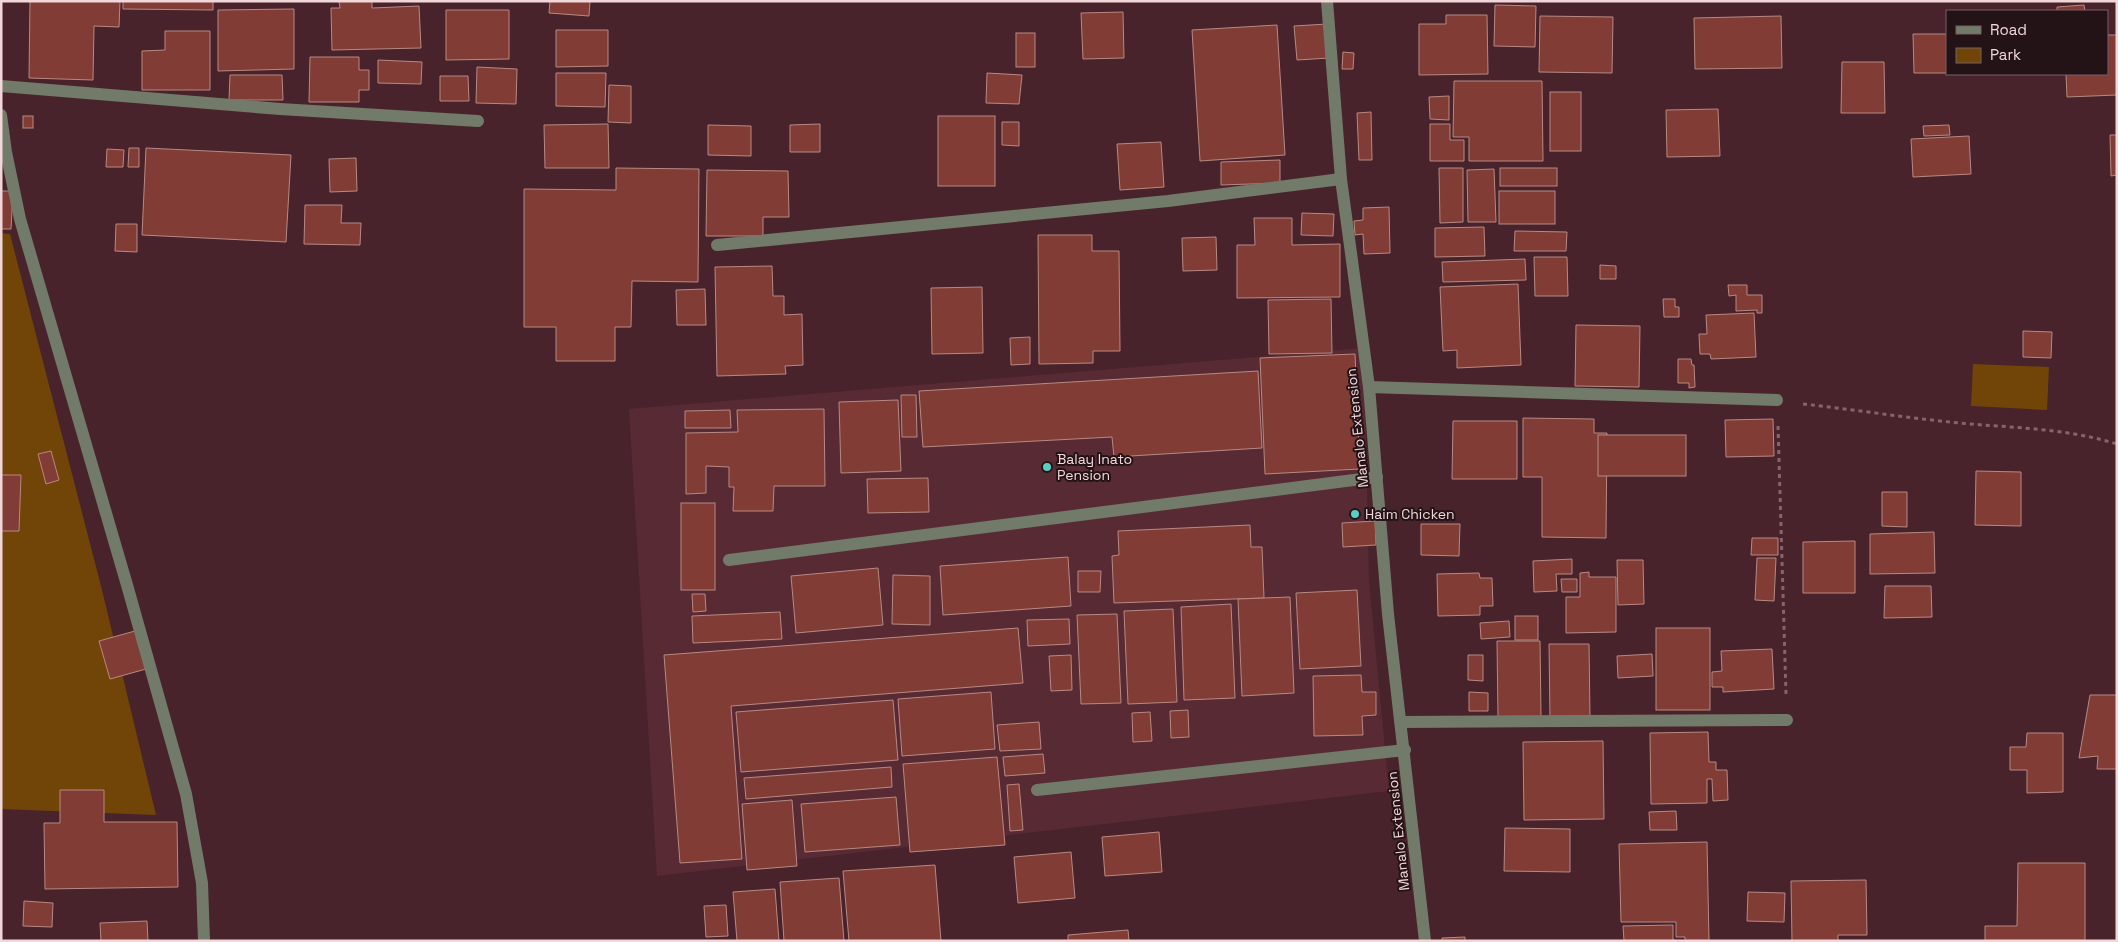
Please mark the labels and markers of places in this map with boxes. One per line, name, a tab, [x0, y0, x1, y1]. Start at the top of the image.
place label: Balay Inato Pension	[1057, 450, 1132, 484]
marker: Balay Inato Pension	[1041, 461, 1053, 473]
place label: Haim Chicken	[1365, 505, 1455, 523]
marker: Haim Chicken	[1349, 508, 1361, 520]

